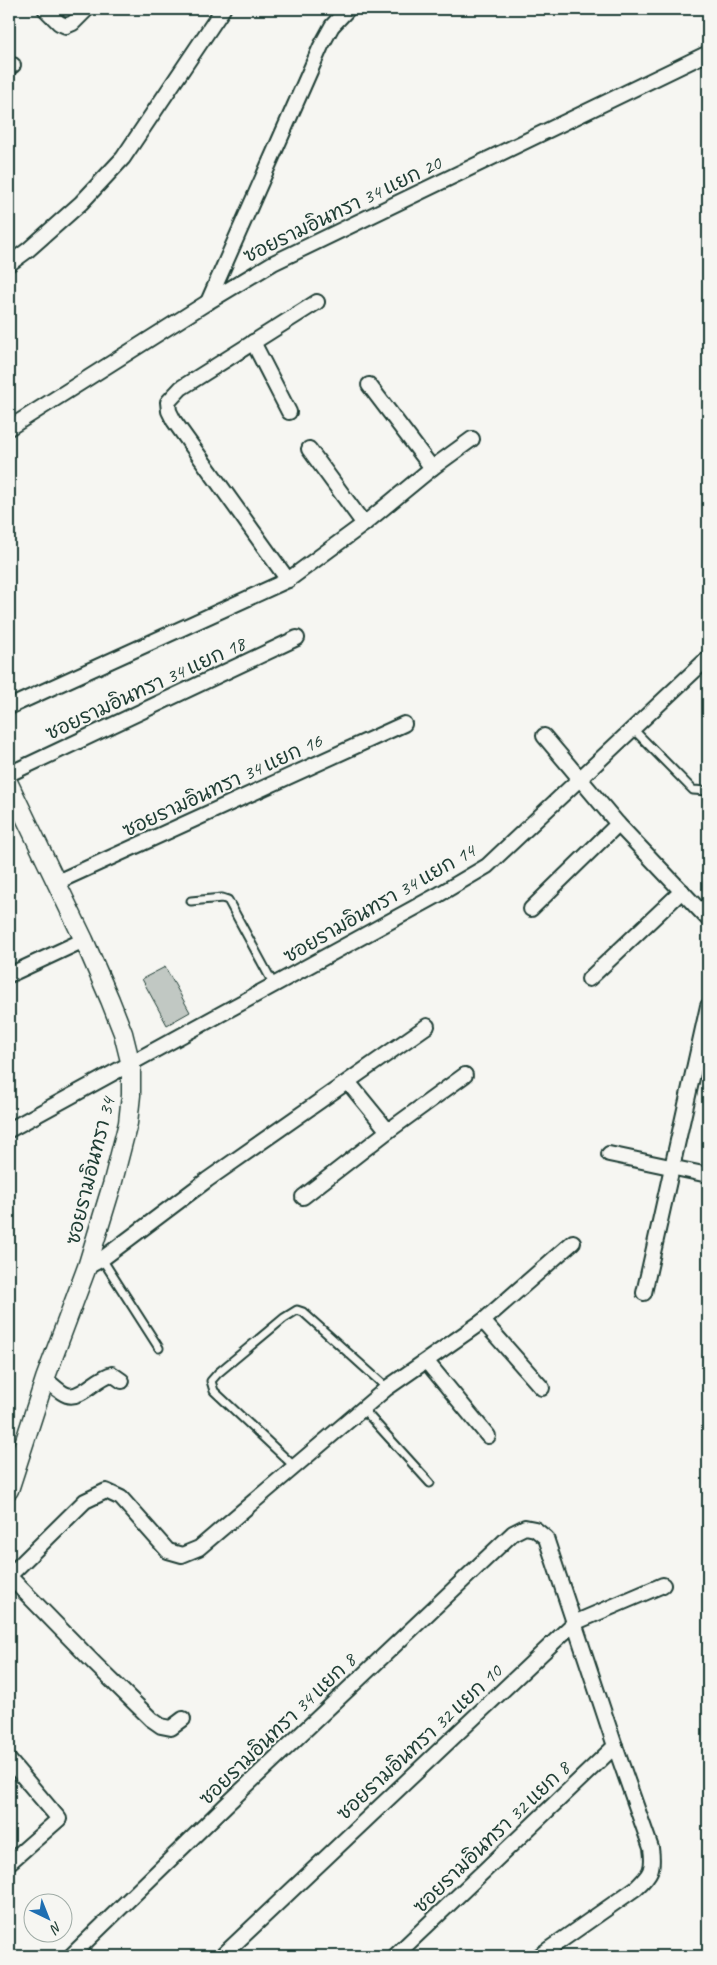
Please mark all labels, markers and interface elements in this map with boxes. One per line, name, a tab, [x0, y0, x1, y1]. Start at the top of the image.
street label: ซอยรามอินทรา 34 แยก 20	[239, 150, 447, 268]
street label: ซอยรามอินทรา 34 แยก 18	[42, 630, 251, 746]
street label: ซอยรามอินทรา 34 แยก 16	[119, 728, 327, 843]
street label: ซอยรามอินทรา 34 แยก 14	[279, 837, 481, 969]
street label: ซอยรามอินทรา 34	[60, 1093, 121, 1247]
street label: ซอยรามอินทรา 34 แยก 8	[194, 1647, 362, 1811]
street label: ซอยรามอินทรา 32 แยก 10	[331, 1658, 509, 1826]
street label: ซอยรามอินทรา 32 แยก 8	[408, 1755, 576, 1919]
north arrow	[22, 1892, 72, 1942]
text: N	[46, 1918, 65, 1938]

